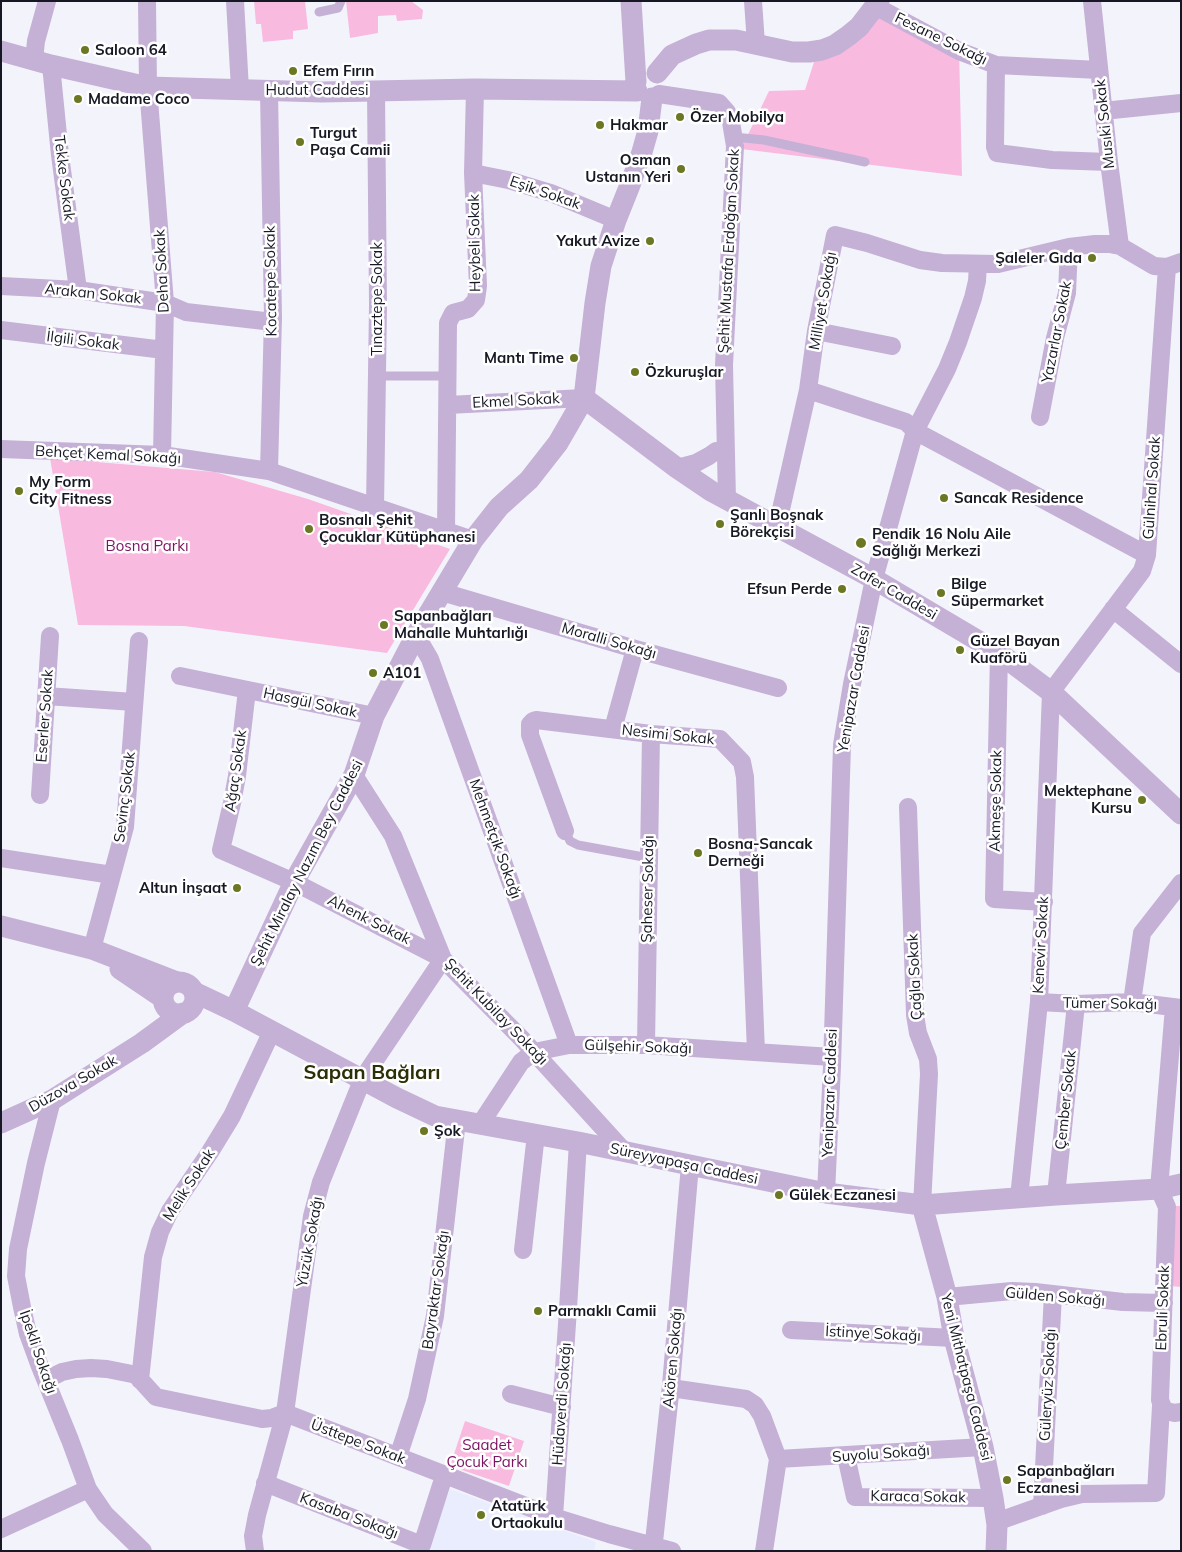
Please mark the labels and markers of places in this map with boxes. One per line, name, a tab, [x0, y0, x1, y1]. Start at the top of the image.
place label: Saloon 64	[95, 41, 167, 59]
marker: Saloon 64	[79, 44, 91, 56]
place label: Efem Fırın	[303, 62, 374, 80]
marker: Efem Fırın	[287, 65, 299, 77]
place label: Madame Coco	[88, 90, 190, 108]
marker: Madame Coco	[72, 93, 84, 105]
place label: Özer Mobilya	[690, 108, 784, 126]
marker: Özer Mobilya	[674, 111, 686, 123]
place label: Hakmar	[610, 116, 668, 134]
marker: Hakmar	[594, 119, 606, 131]
place label: Turgut Paşa Camii	[310, 124, 390, 159]
marker: Turgut Paşa Camii	[294, 136, 306, 148]
place label: Osman Ustanın Yeri	[585, 151, 671, 186]
marker: Osman Ustanın Yeri	[675, 163, 687, 175]
place label: Yakut Avize	[557, 232, 640, 250]
marker: Yakut Avize	[644, 235, 656, 247]
place label: Şaleler Gıda	[995, 249, 1082, 267]
marker: Şaleler Gıda	[1086, 252, 1098, 264]
place label: Mantı Time	[484, 349, 564, 367]
marker: Mantı Time	[568, 352, 580, 364]
place label: Özkuruşlar	[645, 363, 723, 381]
marker: Özkuruşlar	[629, 366, 641, 378]
place label: My Form City Fitness	[29, 473, 112, 508]
marker: My Form City Fitness	[13, 485, 25, 497]
place label: Sancak Residence	[954, 489, 1083, 507]
marker: Sancak Residence	[938, 492, 950, 504]
place label: Şanlı Boşnak Börekçisi	[730, 506, 823, 541]
place label: Bosnalı Şehit Çocuklar Kütüphanesi	[319, 511, 475, 546]
marker: Şanlı Boşnak Börekçisi	[714, 518, 726, 530]
marker: Bosnalı Şehit Çocuklar Kütüphanesi	[303, 523, 315, 535]
place label: Pendik 16 Nolu Aile Sağlığı Merkezi	[872, 525, 1011, 560]
marker: Pendik 16 Nolu Aile Sağlığı Merkezi	[854, 536, 868, 550]
place label: Bilge Süpermarket	[951, 575, 1044, 610]
place label: Efsun Perde	[747, 580, 832, 598]
marker: Efsun Perde	[836, 583, 848, 595]
marker: Bilge Süpermarket	[935, 587, 947, 599]
place label: Sapanbağları Mahalle Muhtarlığı	[394, 607, 528, 642]
marker: Sapanbağları Mahalle Muhtarlığı	[378, 619, 390, 631]
place label: Güzel Bayan Kuaförü	[970, 632, 1060, 667]
marker: Güzel Bayan Kuaförü	[954, 644, 966, 656]
place label: A101	[383, 664, 421, 682]
marker: A101	[367, 667, 379, 679]
place label: Mektephane Kursu	[1044, 782, 1132, 817]
marker: Mektephane Kursu	[1136, 794, 1148, 806]
place label: Bosna-Sancak Derneği	[708, 835, 812, 870]
marker: Bosna-Sancak Derneği	[692, 847, 704, 859]
place label: Altun İnşaat	[139, 879, 227, 897]
marker: Altun İnşaat	[231, 882, 243, 894]
place label: Şok	[434, 1122, 461, 1140]
marker: Şok	[418, 1125, 430, 1137]
place label: Gülek Eczanesi	[789, 1186, 896, 1204]
marker: Gülek Eczanesi	[773, 1189, 785, 1201]
place label: Parmaklı Camii	[548, 1302, 656, 1320]
marker: Parmaklı Camii	[532, 1305, 544, 1317]
place label: Sapanbağları Eczanesi	[1017, 1462, 1115, 1497]
marker: Sapanbağları Eczanesi	[1001, 1474, 1013, 1486]
place label: Atatürk Ortaokulu	[491, 1497, 563, 1532]
marker: Atatürk Ortaokulu	[475, 1509, 487, 1521]

